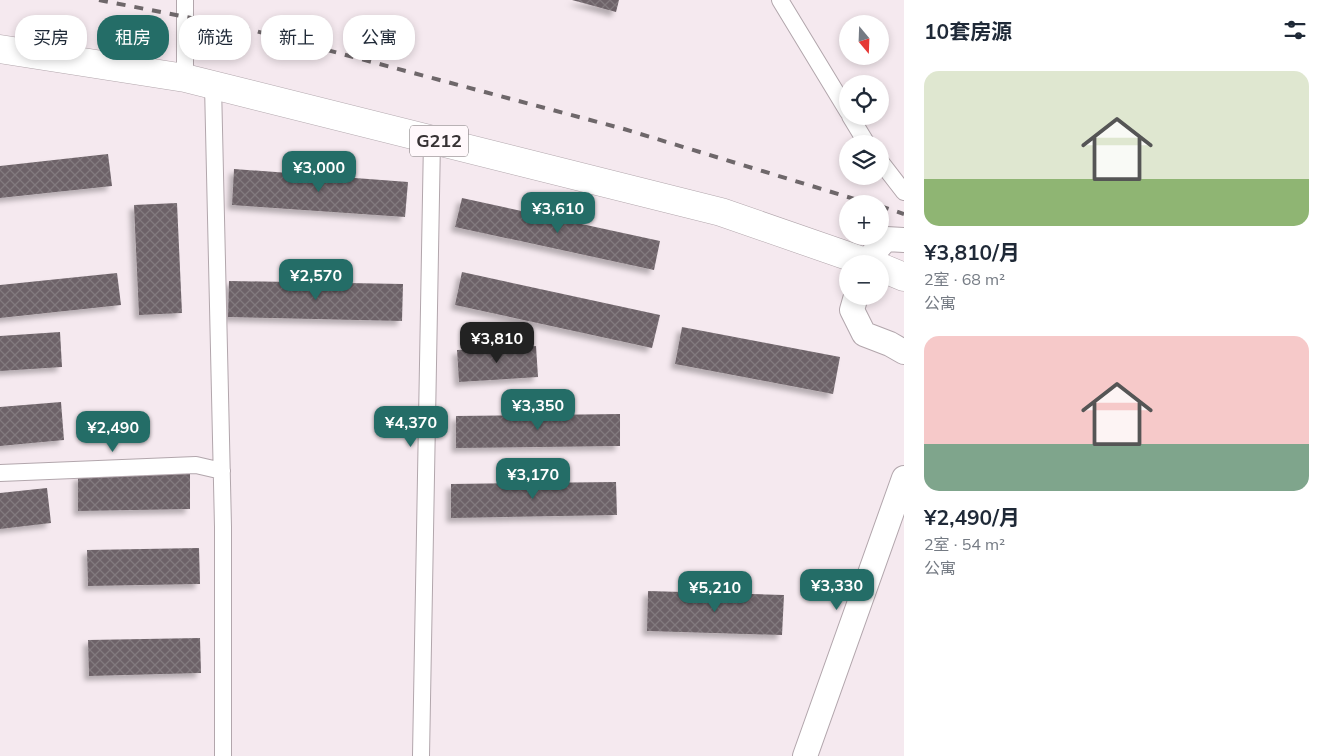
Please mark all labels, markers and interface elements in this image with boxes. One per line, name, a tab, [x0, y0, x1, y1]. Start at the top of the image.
chip: 买房	[15, 15, 87, 60]
chip: 租房	[97, 15, 169, 60]
chip: 筛选	[179, 15, 251, 60]
chip: 新上	[261, 15, 333, 60]
chip: 公寓	[343, 15, 415, 60]
north arrow	[839, 15, 889, 65]
map controls	[839, 15, 889, 305]
icon: filters	[1281, 16, 1309, 44]
text: 10套房源	[924, 18, 1012, 44]
button: locate	[839, 75, 889, 125]
icon: home	[1072, 104, 1162, 194]
road number: G212	[410, 125, 468, 156]
button: layers	[839, 135, 889, 185]
pin: ¥3,000	[278, 150, 360, 193]
text: ¥3,000	[293, 157, 345, 177]
pin: ¥3,610	[517, 192, 599, 234]
button: +	[839, 195, 889, 245]
text: ¥3,610	[532, 198, 584, 218]
text: ¥3,810/月	[924, 239, 1020, 265]
button: −	[839, 255, 889, 305]
pin: ¥2,570	[275, 258, 357, 301]
text: ¥2,570	[290, 265, 342, 285]
text: 2室 · 68 m²	[924, 269, 1005, 289]
text: 公寓	[924, 293, 956, 313]
pin: ¥3,810	[456, 322, 538, 364]
text: ¥3,810	[471, 328, 523, 348]
icon: home	[1072, 369, 1162, 459]
pin: ¥3,350	[497, 388, 579, 431]
text: ¥3,350	[512, 395, 564, 415]
pin: ¥4,370	[370, 406, 452, 448]
pin: ¥2,490	[72, 410, 154, 453]
text: ¥4,370	[385, 412, 437, 432]
text: ¥2,490	[87, 417, 139, 437]
pin: ¥3,170	[492, 458, 574, 500]
text: ¥3,170	[507, 464, 559, 484]
text: ¥2,490/月	[924, 504, 1020, 530]
text: 2室 · 54 m²	[924, 534, 1005, 554]
text: 公寓	[924, 558, 956, 578]
pin: ¥3,330	[796, 568, 878, 611]
pin: ¥5,210	[674, 570, 756, 613]
text: ¥3,330	[811, 575, 863, 595]
text: ¥5,210	[689, 577, 741, 597]

